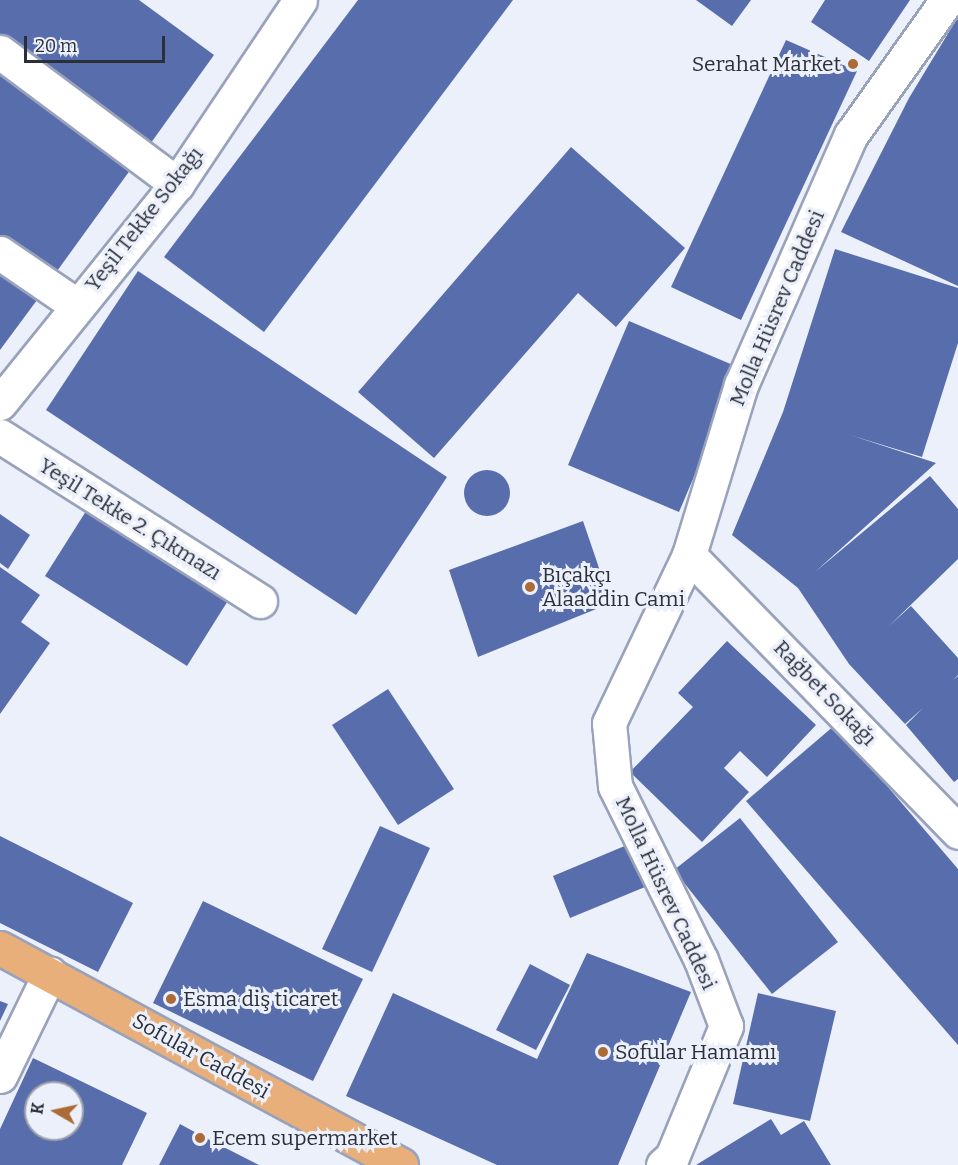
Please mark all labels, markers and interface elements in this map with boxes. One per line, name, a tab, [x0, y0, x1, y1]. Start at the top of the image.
scale bar	[27, 24, 168, 62]
text: 20 m	[35, 35, 77, 57]
place label: Serahat Market	[692, 51, 841, 77]
marker: Serahat Market	[846, 57, 860, 71]
street label: Yeşil Tekke Sokağı	[80, 142, 208, 296]
street label: Molla Hüsrev Caddesi	[724, 206, 830, 410]
street label: Yeşil Tekke 2. Çıkmazı	[34, 453, 226, 585]
place label: Bıçakçı Alaaddin Cami	[542, 562, 685, 612]
marker: Bıçakçı Alaaddin Cami	[523, 580, 537, 594]
street label: Rağbet Sokağı	[768, 635, 882, 751]
street label: Molla Hüsrev Caddesi	[610, 792, 722, 994]
place label: Esma diş ticaret	[183, 986, 338, 1012]
marker: Esma diş ticaret	[164, 992, 178, 1006]
street label: Sofular Caddesi	[128, 1008, 274, 1104]
place label: Sofular Hamamı	[615, 1039, 776, 1065]
marker: Sofular Hamamı	[596, 1045, 610, 1059]
north arrow	[24, 1081, 84, 1141]
text: K	[27, 1101, 48, 1116]
place label: Ecem supermarket	[212, 1125, 398, 1151]
marker: Ecem supermarket	[193, 1131, 207, 1145]

